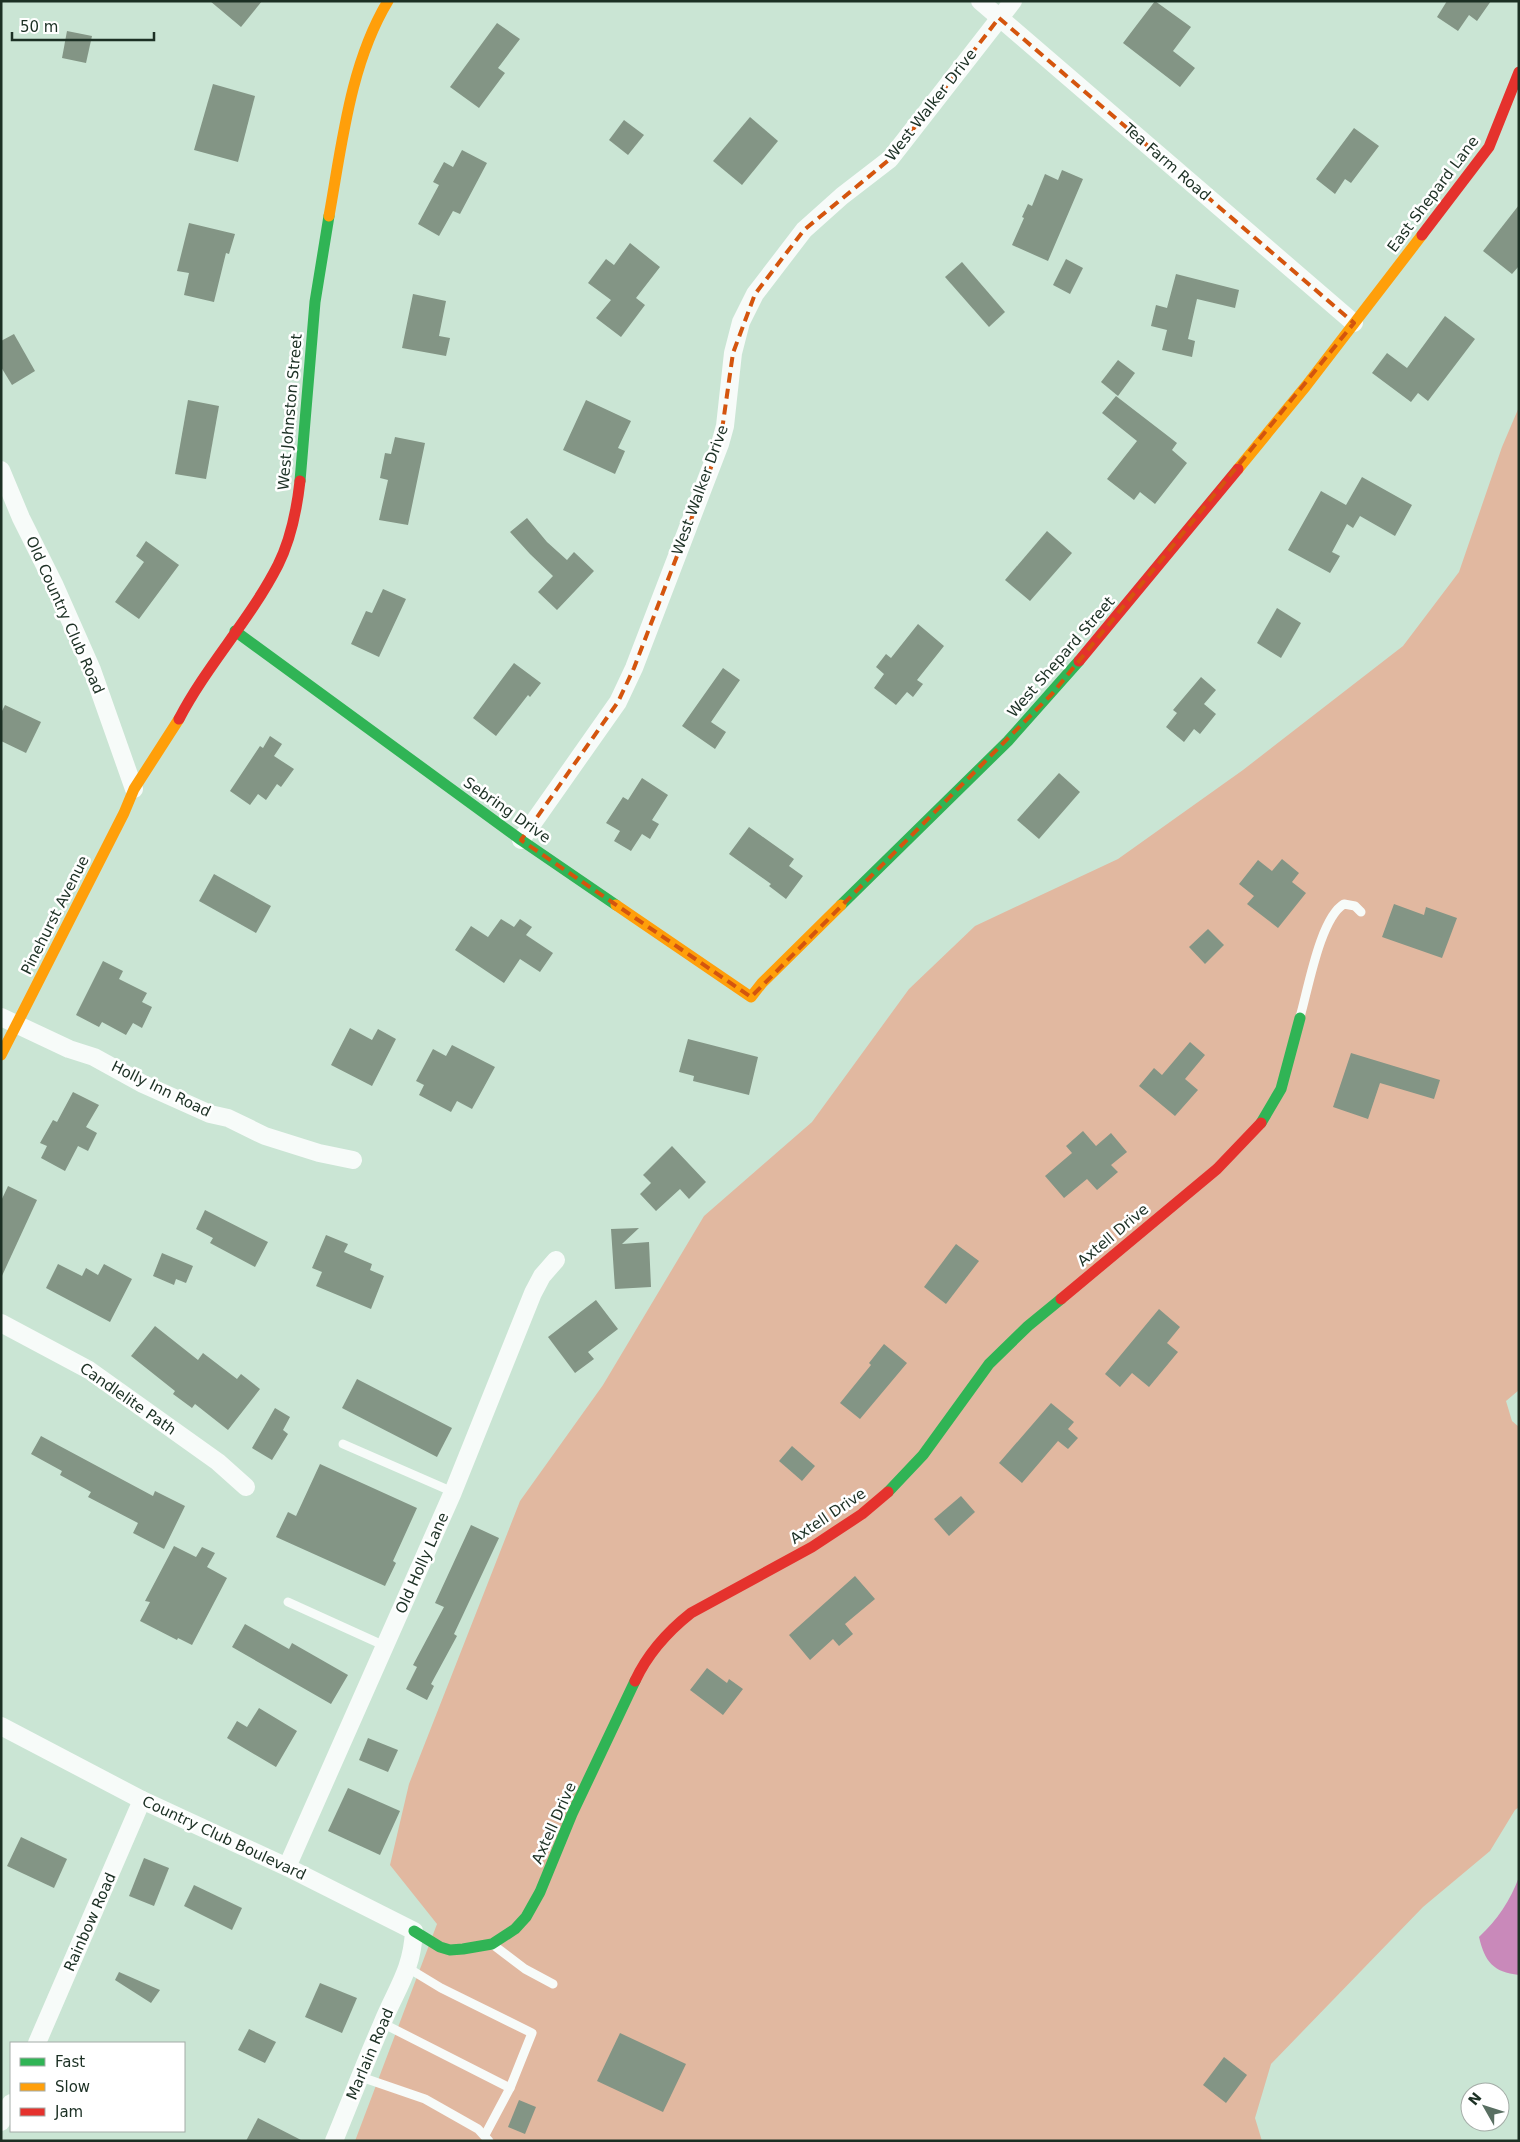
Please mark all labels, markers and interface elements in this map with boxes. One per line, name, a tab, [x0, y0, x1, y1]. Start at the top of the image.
scale bar	[12, 10, 155, 42]
text: 50 m	[20, 18, 58, 36]
street label: West Walker Drive	[882, 45, 980, 165]
street label: Tea Farm Road	[1119, 119, 1214, 205]
street label: East Shepard Lane	[1384, 132, 1482, 256]
street label: West Johnston Street	[274, 333, 306, 491]
street label: West Walker Drive	[668, 422, 732, 558]
street label: Old Country Club Road	[22, 533, 108, 697]
street label: West Shepard Street	[1004, 593, 1119, 721]
street label: Sebring Drive	[460, 773, 554, 847]
street label: Pinehurst Avenue	[17, 853, 93, 977]
street label: Holly Inn Road	[108, 1057, 214, 1121]
street label: Axtell Drive	[1074, 1200, 1152, 1270]
street label: Candlelite Path	[76, 1359, 180, 1439]
street label: Axtell Drive	[787, 1484, 869, 1548]
street label: Old Holly Lane	[392, 1510, 452, 1616]
street label: Axtell Drive	[528, 1779, 580, 1867]
street label: Country Club Boulevard	[139, 1792, 309, 1884]
street label: Rainbow Road	[60, 1870, 120, 1974]
street label: Marlain Road	[343, 2005, 397, 2103]
legend	[10, 2042, 185, 2132]
text: Fast	[55, 2053, 85, 2071]
text: Slow	[55, 2078, 90, 2096]
north arrow	[1460, 2082, 1510, 2132]
text: N	[1465, 2089, 1485, 2108]
text: Jam	[54, 2103, 83, 2121]

